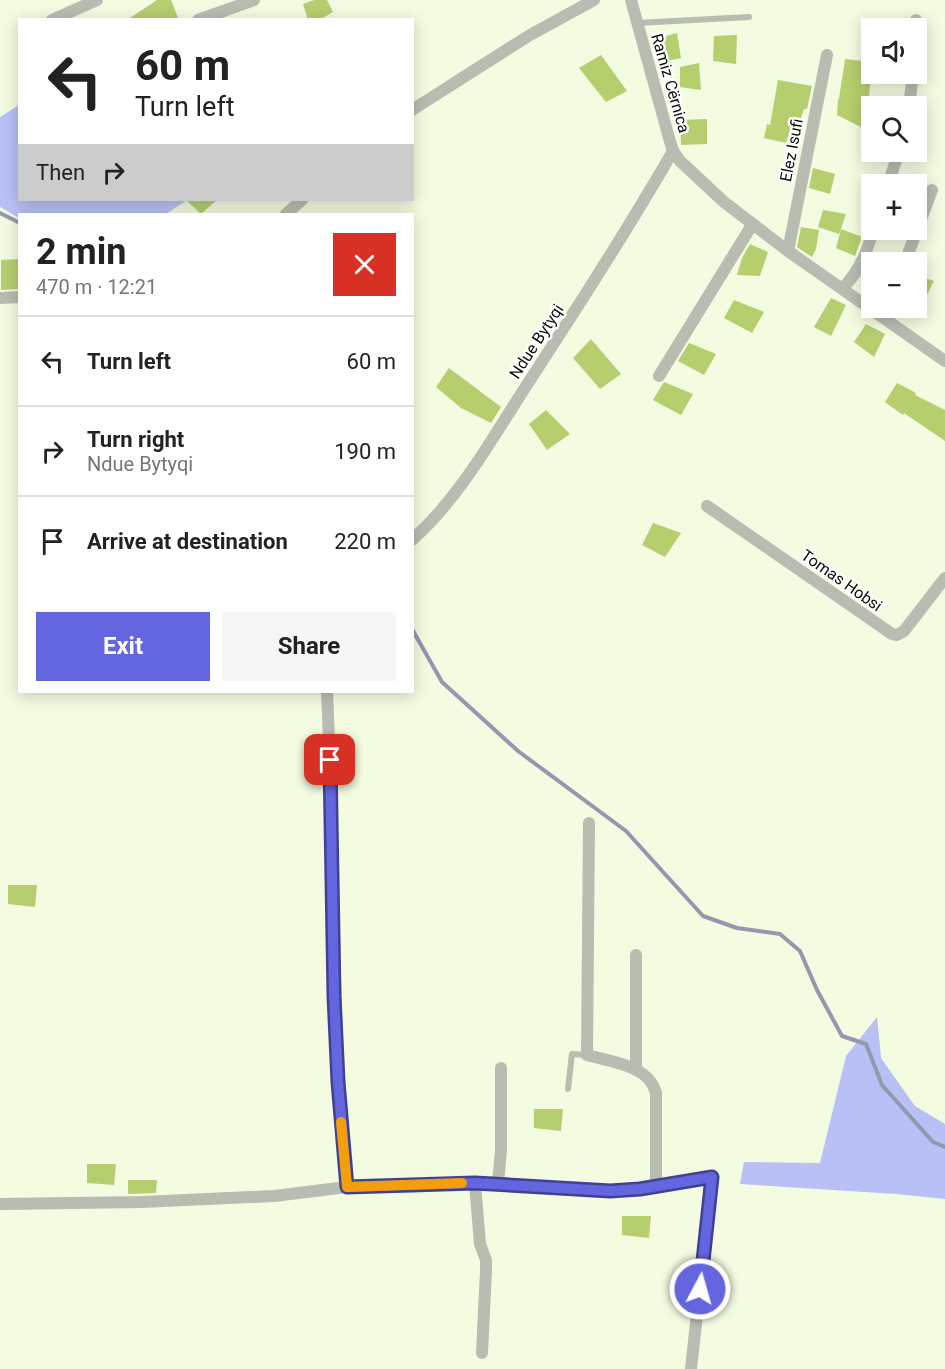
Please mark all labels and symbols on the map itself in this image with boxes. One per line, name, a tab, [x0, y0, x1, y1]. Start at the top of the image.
street label: Ramiz Cërnica	[647, 31, 694, 135]
street label: Elez Isufi	[776, 117, 807, 183]
street label: Ndue Bytyqi	[505, 300, 568, 382]
street label: Tomas Hobsi	[798, 546, 886, 615]
pin	[304, 734, 355, 785]
position arrow	[668, 1257, 732, 1321]

